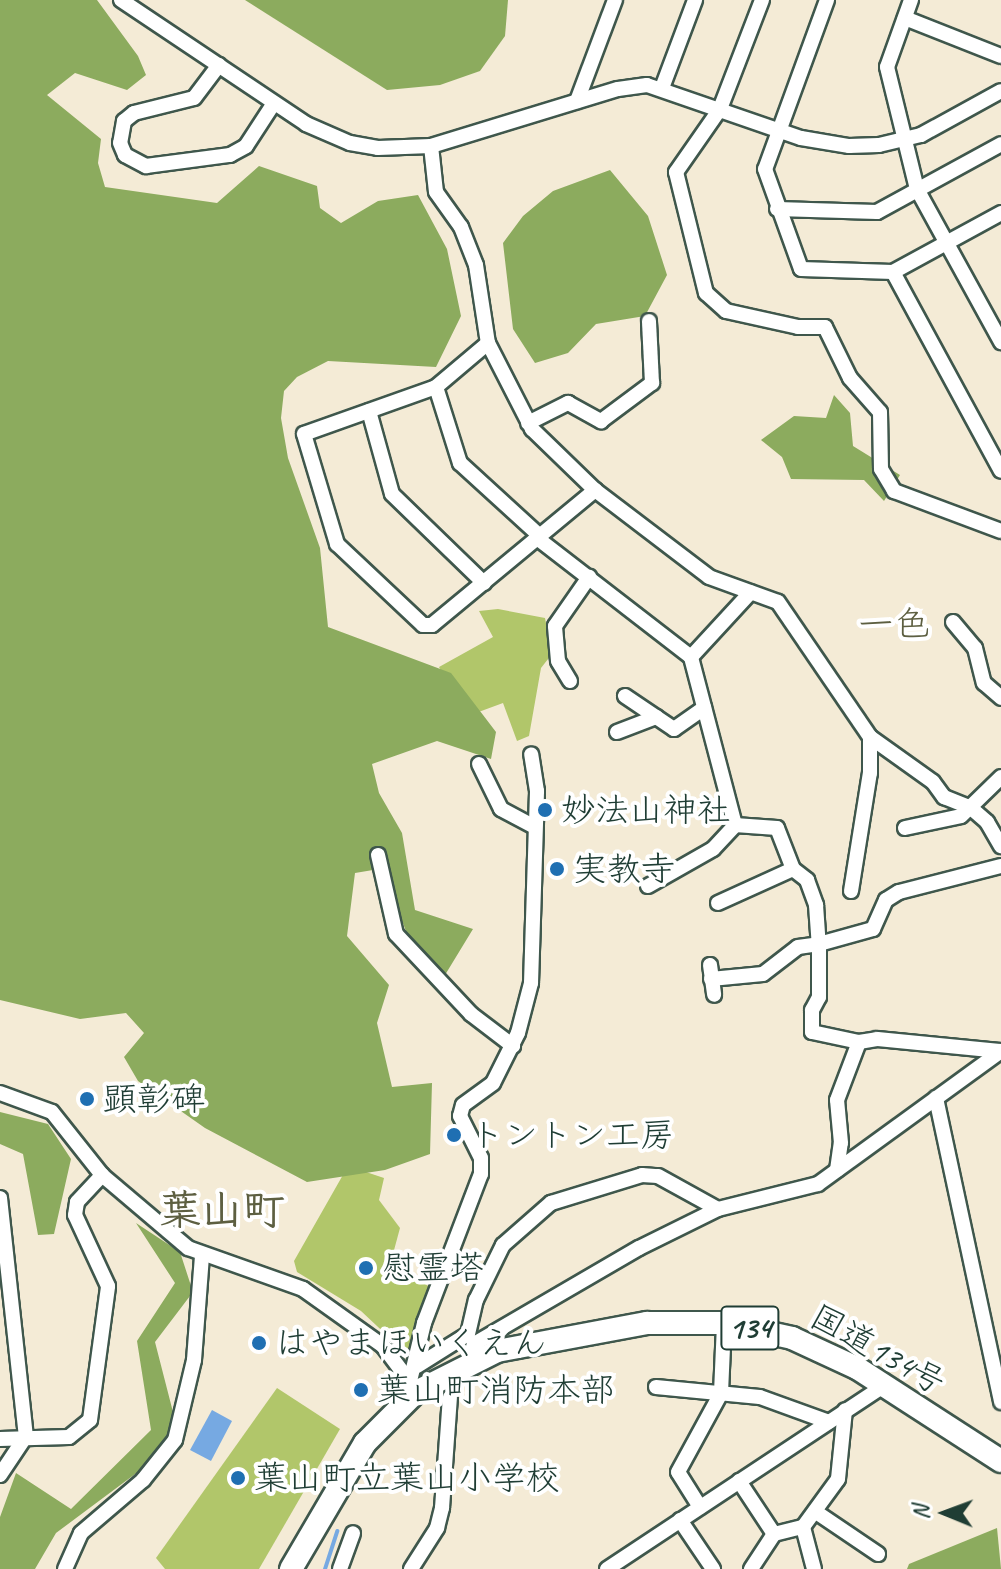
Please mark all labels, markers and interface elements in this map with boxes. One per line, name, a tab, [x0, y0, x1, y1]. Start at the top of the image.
district label: 一色	[858, 603, 930, 647]
place label: 妙法山神社	[561, 790, 731, 830]
marker: 妙法山神社	[536, 801, 554, 819]
place label: 実教寺	[573, 849, 675, 889]
marker: 実教寺	[548, 860, 566, 878]
place label: 顕彰碑	[103, 1079, 205, 1119]
marker: 顕彰碑	[78, 1090, 96, 1108]
place label: トントン工房	[470, 1115, 674, 1155]
marker: トントン工房	[445, 1126, 463, 1144]
district label: 葉山町	[159, 1186, 285, 1236]
place label: 慰霊塔	[382, 1248, 484, 1288]
marker: 慰霊塔	[357, 1259, 375, 1277]
street label: 国道134号	[803, 1295, 953, 1403]
road number: 134	[720, 1300, 780, 1356]
place label: はやまほいくえん	[275, 1323, 547, 1363]
marker: はやまほいくえん	[250, 1334, 268, 1352]
place label: 葉山町消防本部	[377, 1370, 615, 1410]
marker: 葉山町消防本部	[352, 1381, 370, 1399]
place label: 葉山町立葉山小学校	[254, 1458, 560, 1498]
marker: 葉山町立葉山小学校	[229, 1469, 247, 1487]
north arrow	[905, 1473, 985, 1553]
text: N	[907, 1506, 935, 1520]

